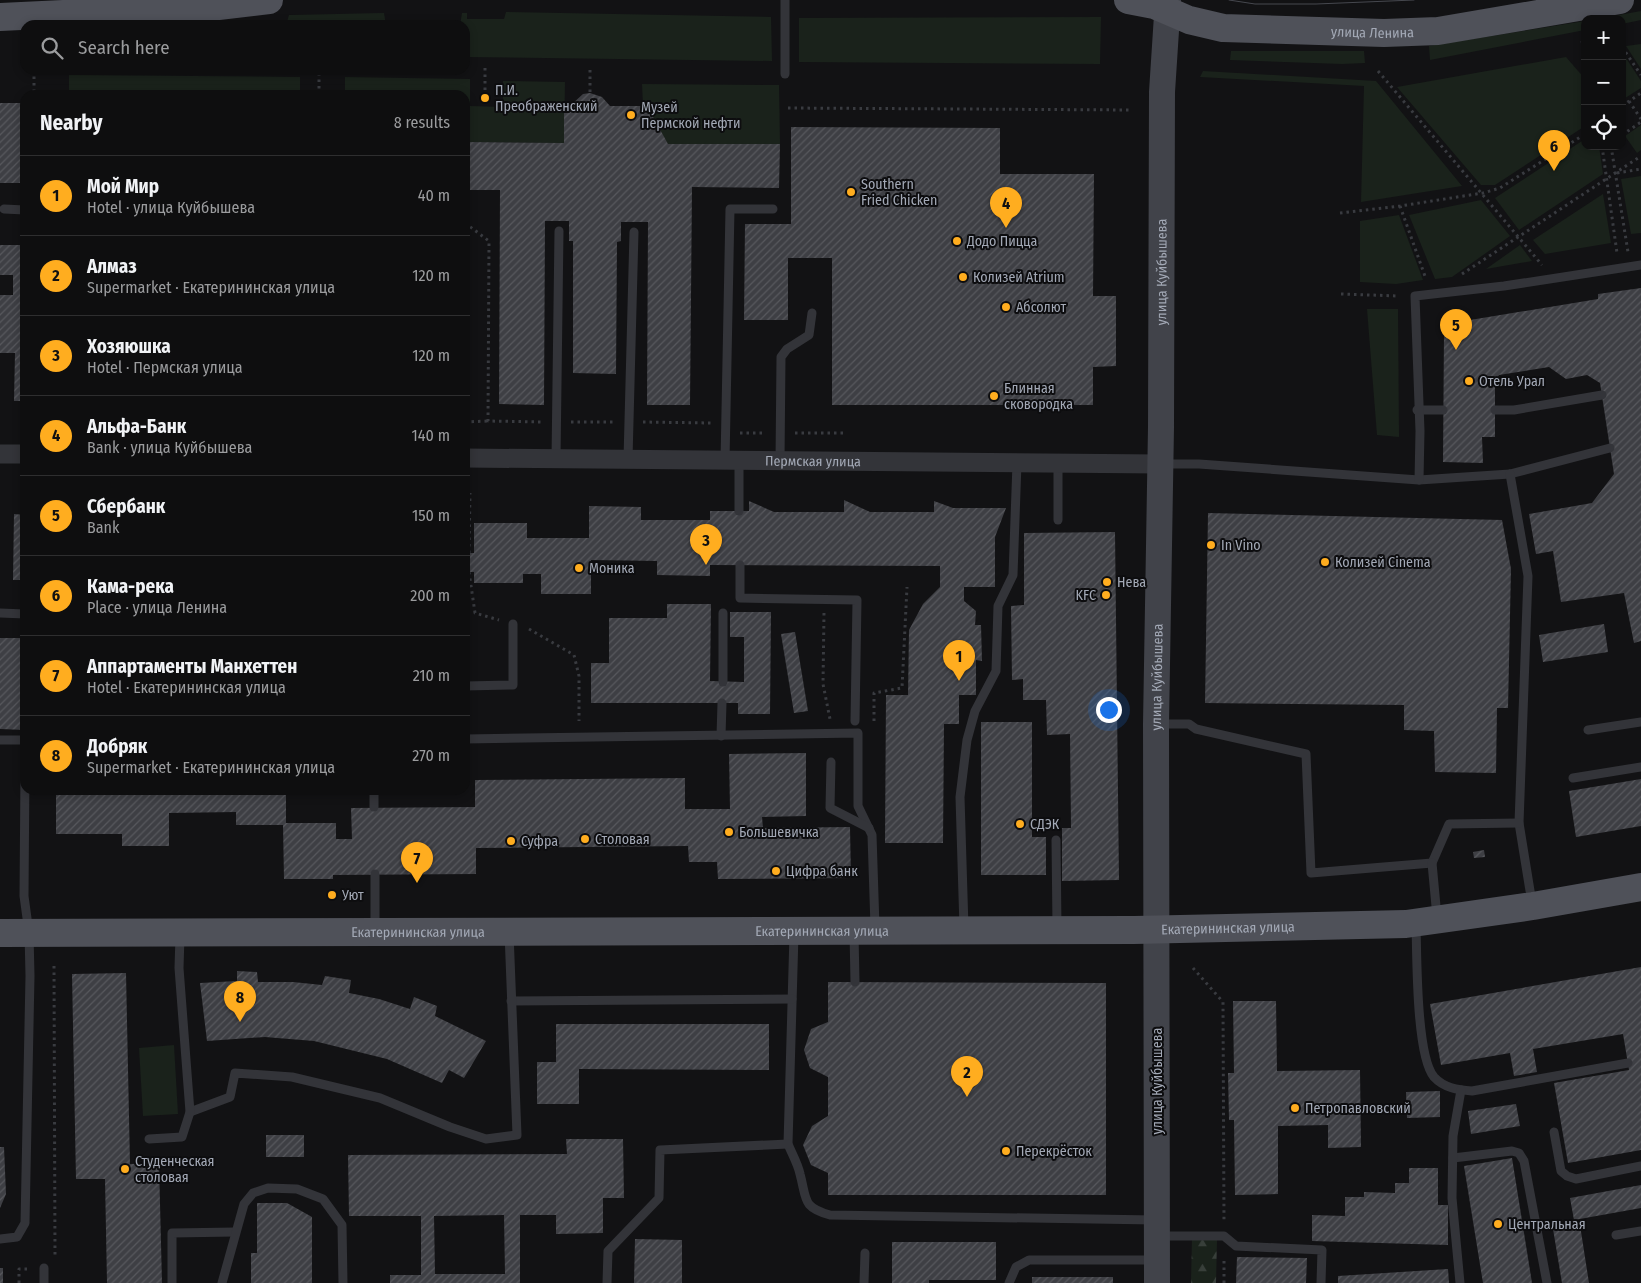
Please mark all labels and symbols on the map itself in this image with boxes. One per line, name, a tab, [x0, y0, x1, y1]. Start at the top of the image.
street label: улица Ленина	[1331, 23, 1414, 42]
place label: П.И. Преображенский	[495, 82, 597, 115]
marker: П.И. Преображенский	[479, 92, 491, 104]
place label: Музей Пермской нефти	[641, 99, 740, 132]
marker: Музей Пермской нефти	[625, 109, 637, 121]
pin: 6	[1538, 130, 1570, 171]
place label: Southern Fried Chicken	[861, 176, 937, 209]
marker: Southern Fried Chicken	[845, 186, 857, 198]
pin: 4	[990, 187, 1022, 228]
street label: улица Куйбышева	[1153, 218, 1170, 325]
place label: Додо Пицца	[966, 233, 1037, 250]
marker: Додо Пицца	[951, 235, 963, 247]
place label: Колизей Atrium	[973, 269, 1065, 286]
marker: Колизей Atrium	[957, 271, 969, 283]
place label: Абсолют	[1016, 299, 1066, 316]
marker: Абсолют	[1000, 301, 1012, 313]
pin: 5	[1440, 309, 1472, 350]
place label: Отель Урал	[1479, 373, 1545, 390]
marker: Отель Урал	[1463, 375, 1475, 387]
place label: Блинная сковородка	[1004, 380, 1073, 413]
marker: Блинная сковородка	[988, 390, 1000, 402]
street label: Пермская улица	[765, 452, 861, 470]
pin: 3	[690, 524, 722, 565]
place label: In Vino	[1221, 537, 1261, 554]
marker: In Vino	[1205, 539, 1217, 551]
place label: Колизей Cinema	[1335, 554, 1431, 571]
marker: Колизей Cinema	[1319, 556, 1331, 568]
place label: Моника	[589, 560, 635, 577]
marker: Моника	[573, 562, 585, 574]
place label: Нева	[1117, 574, 1146, 591]
marker: Нева	[1101, 576, 1113, 588]
place label: KFC	[1076, 587, 1096, 604]
marker: KFC	[1100, 589, 1112, 601]
street label: улица Куйбышева	[1147, 623, 1166, 730]
pin: 1	[943, 640, 975, 681]
your location	[1096, 697, 1122, 723]
place label: СДЭК	[1030, 816, 1060, 833]
marker: СДЭК	[1014, 818, 1026, 830]
place label: Большевичка	[739, 824, 819, 841]
marker: Большевичка	[723, 826, 735, 838]
place label: Стoловая	[595, 831, 650, 848]
place label: Суфра	[521, 833, 558, 850]
marker: Стoловая	[579, 833, 591, 845]
marker: Суфра	[505, 835, 517, 847]
pin: 7	[401, 842, 433, 883]
place label: Цифра банк	[786, 863, 858, 880]
marker: Цифра банк	[770, 865, 782, 877]
place label: Уют	[341, 887, 364, 904]
marker: Уют	[326, 889, 338, 901]
street label: Екатерининская улица	[1161, 918, 1295, 938]
street label: Екатерининская улица	[755, 922, 889, 940]
street label: Екатерининская улица	[351, 923, 485, 941]
pin: 8	[224, 981, 256, 1022]
street label: улица Куйбышева	[1149, 1027, 1166, 1134]
pin: 2	[951, 1056, 983, 1097]
place label: Петропавловский	[1305, 1100, 1411, 1117]
marker: Петропавловский	[1289, 1102, 1301, 1114]
place label: Перекрёсток	[1016, 1143, 1092, 1160]
marker: Перекрёсток	[1000, 1145, 1012, 1157]
place label: Студенческая столовая	[135, 1153, 215, 1186]
marker: Студенческая столовая	[119, 1163, 131, 1175]
place label: Центральная	[1508, 1216, 1586, 1233]
marker: Центральная	[1492, 1218, 1504, 1230]

